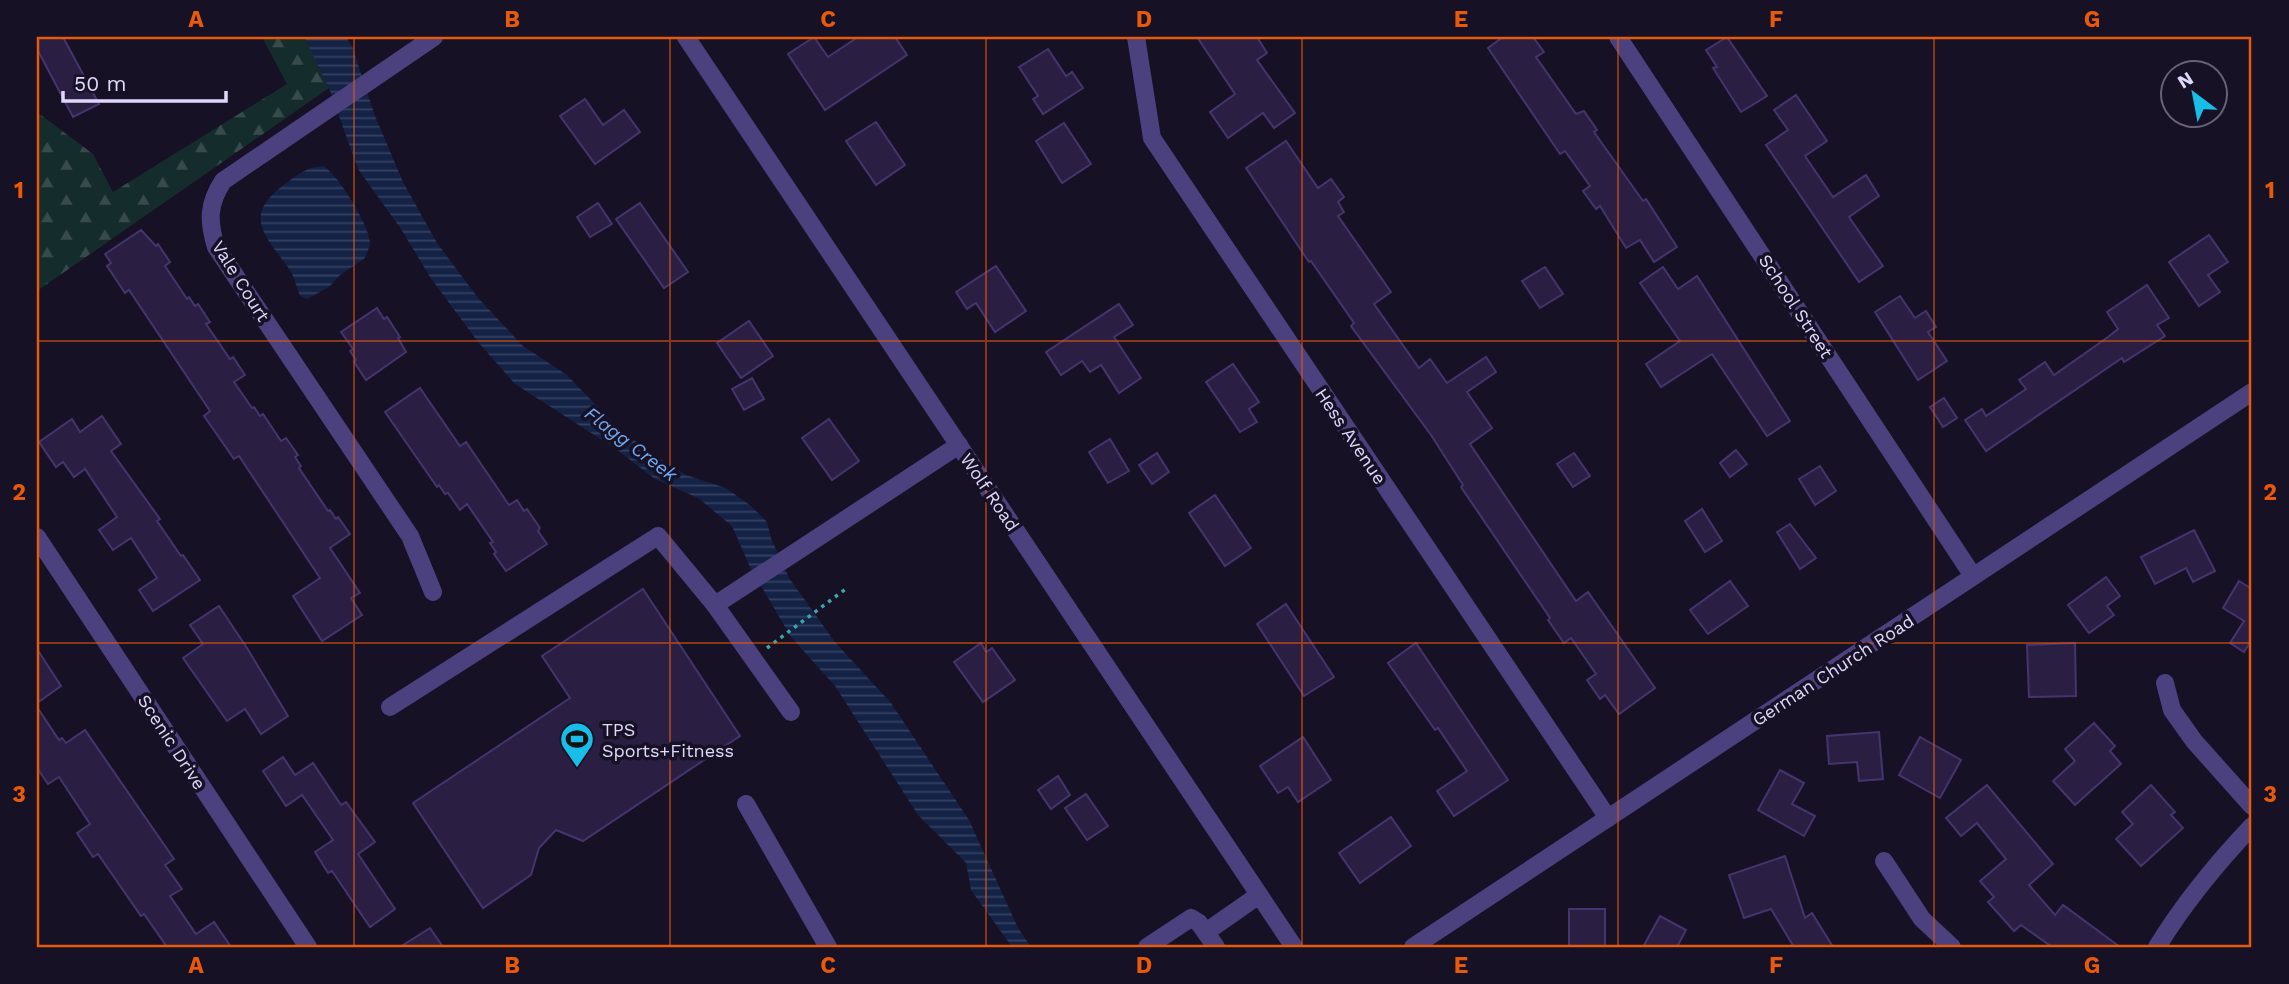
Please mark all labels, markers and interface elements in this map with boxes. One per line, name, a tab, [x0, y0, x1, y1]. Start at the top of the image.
text: A	[188, 6, 204, 33]
text: B	[504, 6, 520, 33]
text: C	[820, 6, 836, 33]
text: D	[1136, 6, 1152, 33]
text: E	[1454, 6, 1468, 33]
text: F	[1769, 6, 1783, 33]
text: G	[2084, 6, 2100, 33]
scale bar	[63, 60, 226, 104]
north arrow	[2160, 60, 2230, 130]
text: N	[2173, 67, 2197, 93]
text: 50 m	[74, 71, 126, 96]
text: 1	[14, 177, 24, 204]
text: 1	[2265, 177, 2275, 204]
street label: Vale Court	[208, 237, 274, 326]
street label: School Street	[1755, 250, 1838, 362]
street label: Hess Avenue	[1311, 384, 1391, 488]
water label: Flagg Creek	[580, 402, 682, 487]
street label: Wolf Road	[956, 449, 1024, 535]
text: 2	[12, 479, 26, 506]
text: 2	[2263, 479, 2277, 506]
street label: German Church Road	[1748, 610, 1918, 730]
street label: Scenic Drive	[134, 691, 210, 793]
place label: TPS Sports+Fitness	[602, 719, 734, 761]
sports icon: TPS Sports+Fitness	[558, 720, 596, 769]
text: 3	[12, 781, 26, 808]
text: 3	[2263, 781, 2277, 808]
text: A	[188, 952, 204, 979]
text: B	[504, 952, 520, 979]
text: C	[820, 952, 836, 979]
text: D	[1136, 952, 1152, 979]
text: E	[1454, 952, 1468, 979]
text: F	[1769, 952, 1783, 979]
text: G	[2084, 952, 2100, 979]

